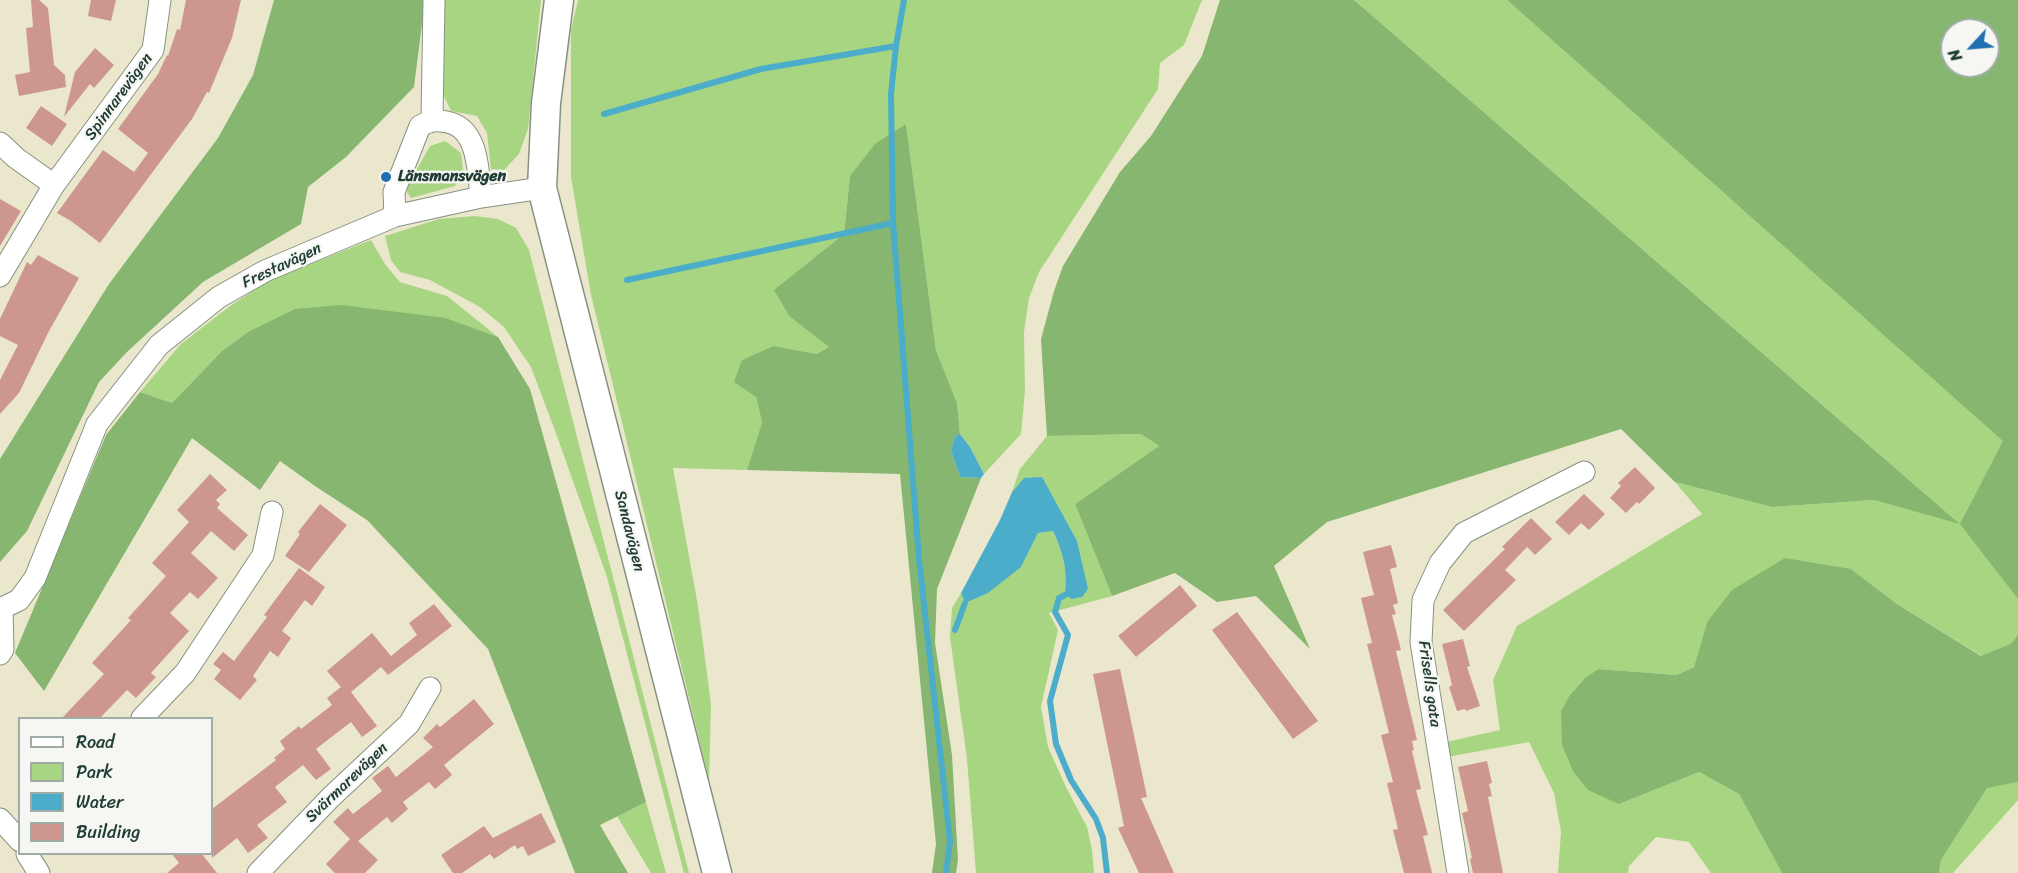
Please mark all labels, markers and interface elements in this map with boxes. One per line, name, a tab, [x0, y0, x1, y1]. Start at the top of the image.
north arrow	[1940, 18, 2000, 78]
text: N	[1940, 44, 1971, 67]
street label: Spinnarevägen	[81, 50, 157, 144]
place label: Länsmansvägen	[398, 167, 506, 187]
marker: Länsmansvägen	[379, 170, 393, 184]
street label: Frestavägen	[239, 239, 325, 293]
street label: Sandavägen	[610, 488, 648, 574]
street label: Frisells gata	[1413, 640, 1445, 728]
legend	[18, 717, 213, 855]
text: Road	[76, 726, 115, 758]
street label: Svärmarevägen	[302, 739, 392, 827]
text: Park	[76, 756, 113, 788]
text: Water	[76, 786, 123, 818]
text: Building	[76, 816, 140, 848]

